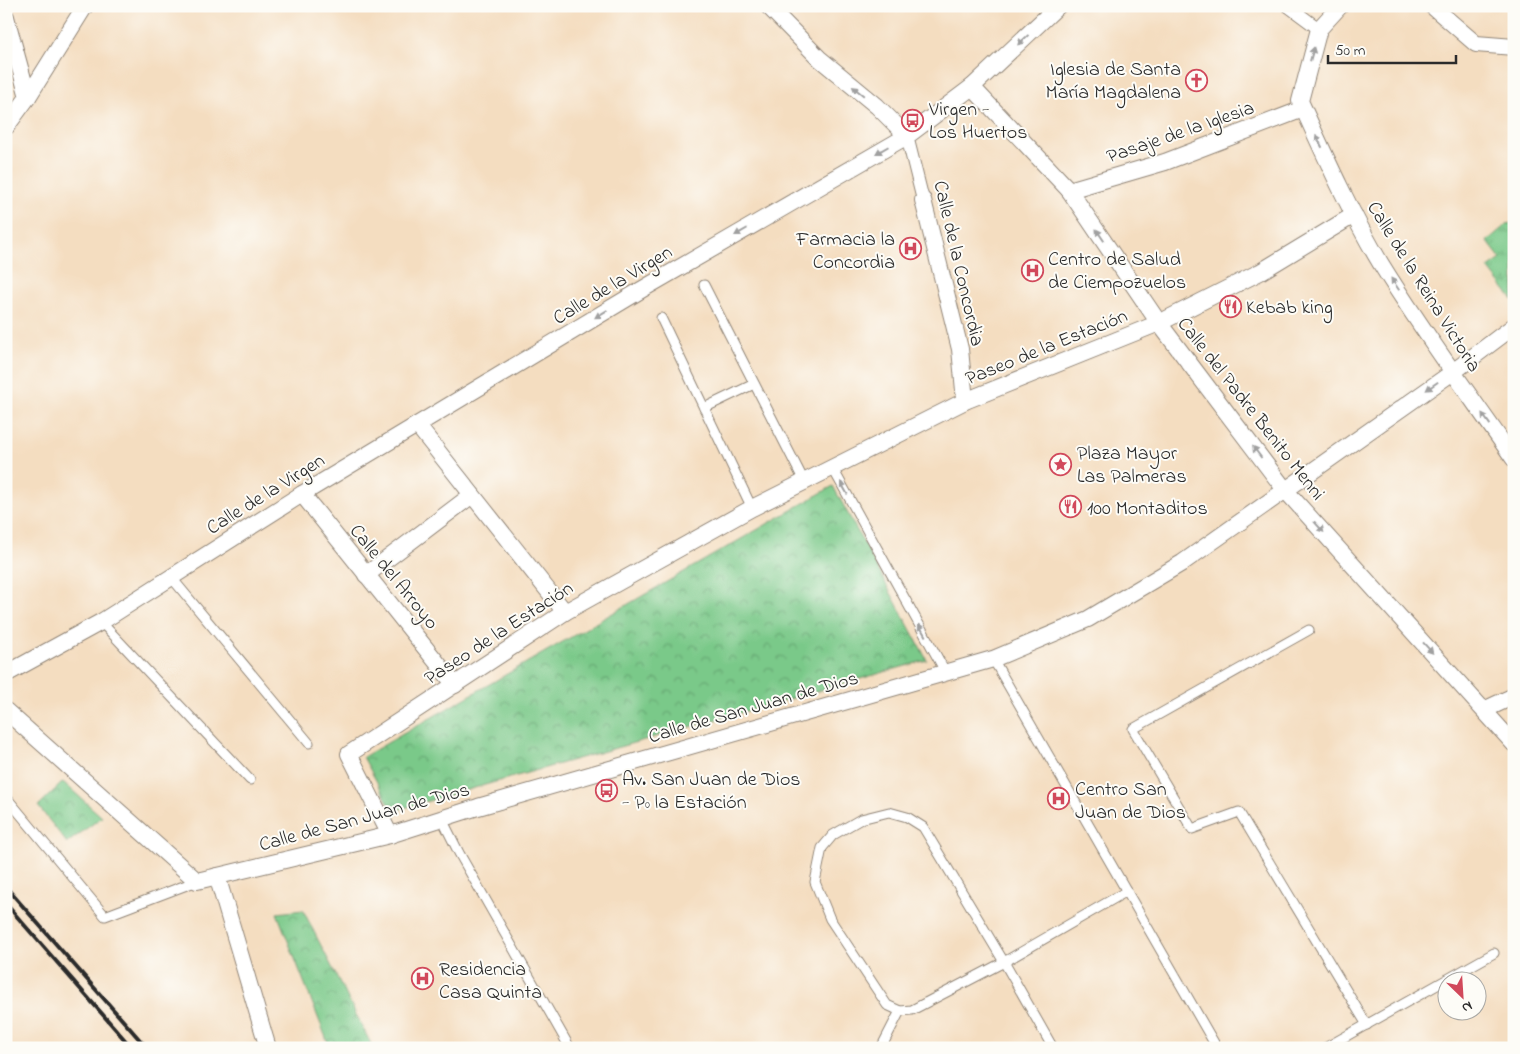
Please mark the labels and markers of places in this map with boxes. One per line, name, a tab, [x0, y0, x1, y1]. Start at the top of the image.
place label: Iglesia de Santa María Magdalena	[1046, 56, 1181, 109]
church icon: Iglesia de Santa María Magdalena	[1185, 68, 1209, 92]
place label: Virgen - Los Huertos	[928, 96, 1027, 148]
bus stop icon: Virgen - Los Huertos	[901, 108, 925, 132]
place label: Farmacia la Concordia	[795, 226, 895, 278]
hospital icon: Farmacia la Concordia	[899, 237, 923, 261]
place label: Centro de Salud de Ciempozuelos	[1048, 246, 1186, 298]
hospital icon: Centro de Salud de Ciempozuelos	[1020, 258, 1044, 282]
restaurant icon: Kebab king	[1218, 294, 1242, 318]
place label: Kebab king	[1246, 294, 1333, 324]
place label: Plaza Mayor Las Palmeras	[1077, 440, 1187, 492]
place icon: Plaza Mayor Las Palmeras	[1049, 452, 1073, 476]
restaurant icon: 100 Montaditos	[1059, 495, 1083, 519]
place label: 100 Montaditos	[1087, 495, 1208, 524]
place label: Av. San Juan de Dios - Pº la Estación	[622, 766, 800, 818]
place label: Centro San Juan de Dios	[1075, 776, 1186, 828]
bus stop icon: Av. San Juan de Dios - Pº la Estación	[594, 778, 618, 802]
hospital icon: Centro San Juan de Dios	[1047, 787, 1071, 811]
place label: Residencia Casa Quinta	[439, 956, 542, 1008]
hospital icon: Residencia Casa Quinta	[411, 967, 435, 991]

